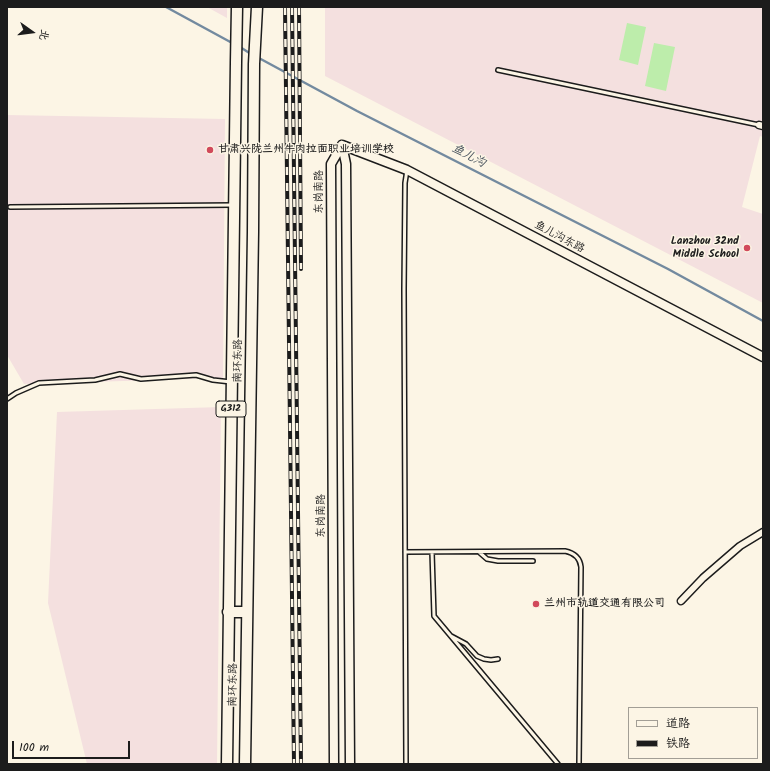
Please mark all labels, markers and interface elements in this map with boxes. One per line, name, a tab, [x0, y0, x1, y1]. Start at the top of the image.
north arrow	[12, 12, 52, 52]
text: 北	[34, 27, 54, 42]
water label: 鱼儿沟	[449, 142, 487, 172]
place label: 甘肃兴陇兰州牛肉拉面职业培训学校	[218, 143, 394, 157]
marker: 甘肃兴陇兰州牛肉拉面职业培训学校	[205, 145, 215, 155]
street label: 东岗南路	[313, 170, 327, 214]
street label: 鱼儿沟东路	[532, 219, 586, 257]
place label: Lanzhou 32nd Middle School	[671, 235, 739, 261]
marker: Lanzhou 32nd Middle School	[742, 243, 752, 253]
street label: 南环东路	[232, 339, 246, 383]
road number: G312	[216, 401, 246, 417]
street label: 东岗南路	[315, 494, 329, 538]
place label: 兰州市轨道交通有限公司	[544, 597, 665, 611]
marker: 兰州市轨道交通有限公司	[531, 599, 541, 609]
street label: 南环东路	[227, 663, 241, 707]
legend	[628, 707, 758, 759]
text: 道路	[666, 714, 690, 733]
scale bar	[14, 733, 132, 759]
text: 铁路	[666, 734, 690, 753]
text: 100 m	[19, 738, 49, 757]

